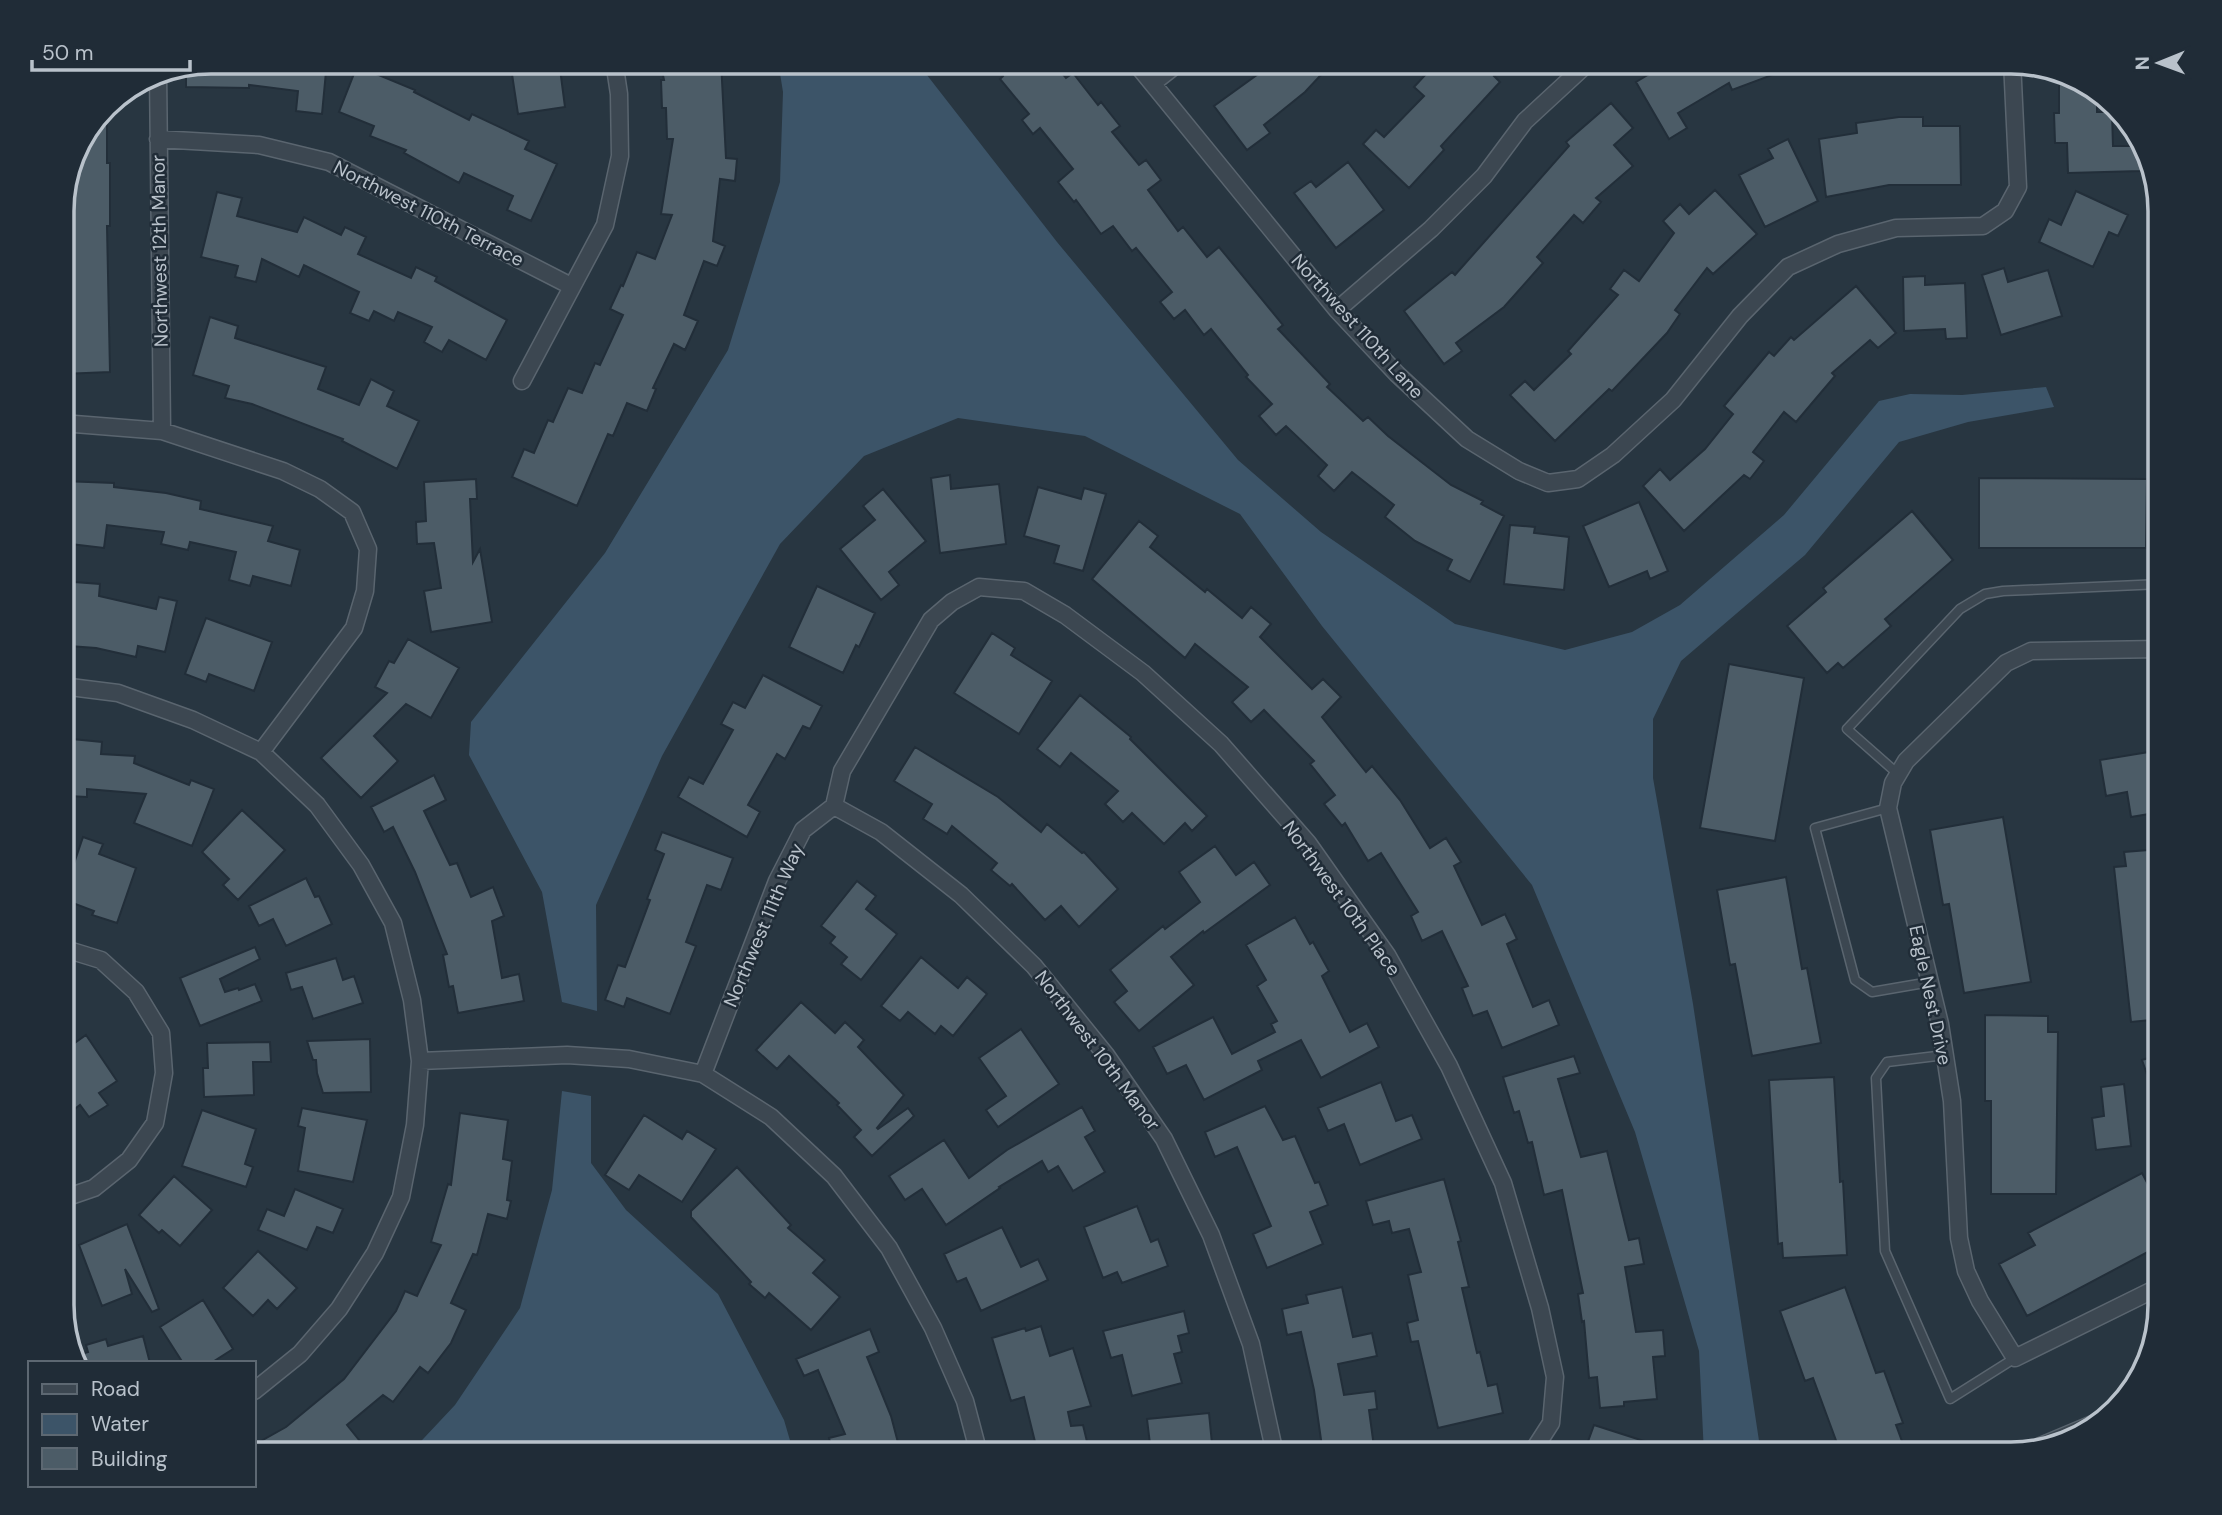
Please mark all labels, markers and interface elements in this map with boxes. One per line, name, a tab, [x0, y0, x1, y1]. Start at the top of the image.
scale bar	[32, 28, 189, 72]
north arrow	[2124, 28, 2194, 98]
text: 50 m	[42, 39, 93, 67]
text: N	[2130, 56, 2155, 70]
street label: Northwest 12th Manor	[145, 155, 174, 347]
street label: Northwest 110th Terrace	[329, 155, 528, 272]
street label: Northwest 110th Lane	[1286, 249, 1429, 404]
street label: Northwest 10th Place	[1277, 816, 1406, 981]
street label: Northwest 111th Way	[718, 839, 809, 1011]
street label: Eagle Nest Drive	[1903, 923, 1958, 1067]
street label: Northwest 10th Manor	[1029, 965, 1166, 1135]
legend	[28, 1361, 256, 1487]
text: Road	[91, 1375, 140, 1403]
text: Water	[91, 1410, 149, 1438]
text: Building	[91, 1445, 168, 1473]

